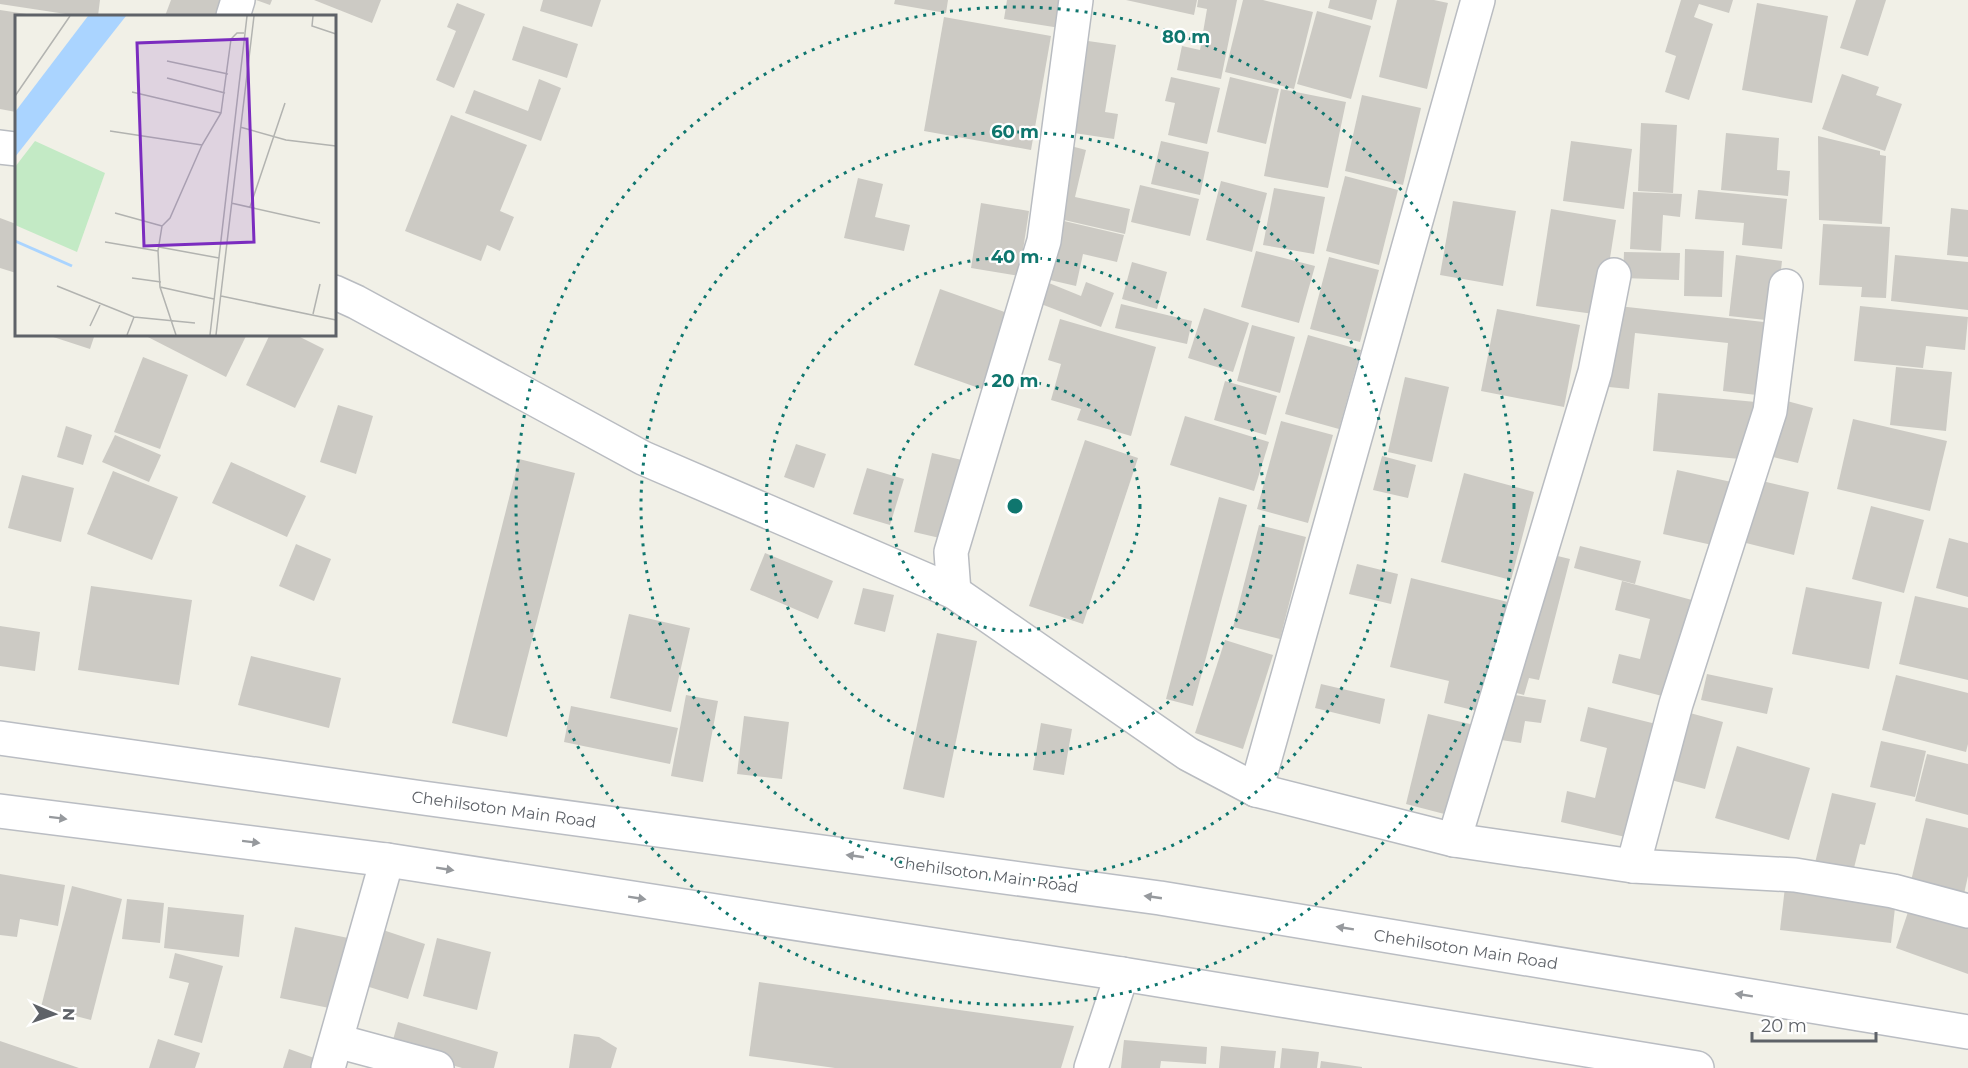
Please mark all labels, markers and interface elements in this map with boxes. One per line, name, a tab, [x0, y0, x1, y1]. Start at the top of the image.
inset map	[15, 15, 336, 336]
text: 80 m	[1162, 26, 1210, 48]
text: 60 m	[991, 121, 1039, 143]
text: 40 m	[991, 246, 1039, 268]
text: 20 m	[992, 370, 1038, 392]
centre of rings	[1005, 496, 1025, 516]
street label: Chehilsoton Main Road	[410, 787, 597, 832]
one-way arrow	[49, 813, 68, 823]
one-way arrow	[242, 838, 261, 847]
one-way arrow	[846, 852, 865, 861]
street label: Chehilsoton Main Road	[892, 852, 1079, 897]
one-way arrow	[435, 864, 454, 873]
one-way arrow	[1143, 892, 1162, 901]
one-way arrow	[628, 894, 647, 903]
one-way arrow	[1335, 924, 1354, 933]
street label: Chehilsoton Main Road	[1372, 926, 1559, 973]
north arrow	[24, 984, 84, 1044]
one-way arrow	[1735, 990, 1754, 999]
scale bar	[1752, 1005, 1876, 1043]
text: N	[59, 1008, 78, 1021]
text: 20 m	[1761, 1015, 1807, 1037]

